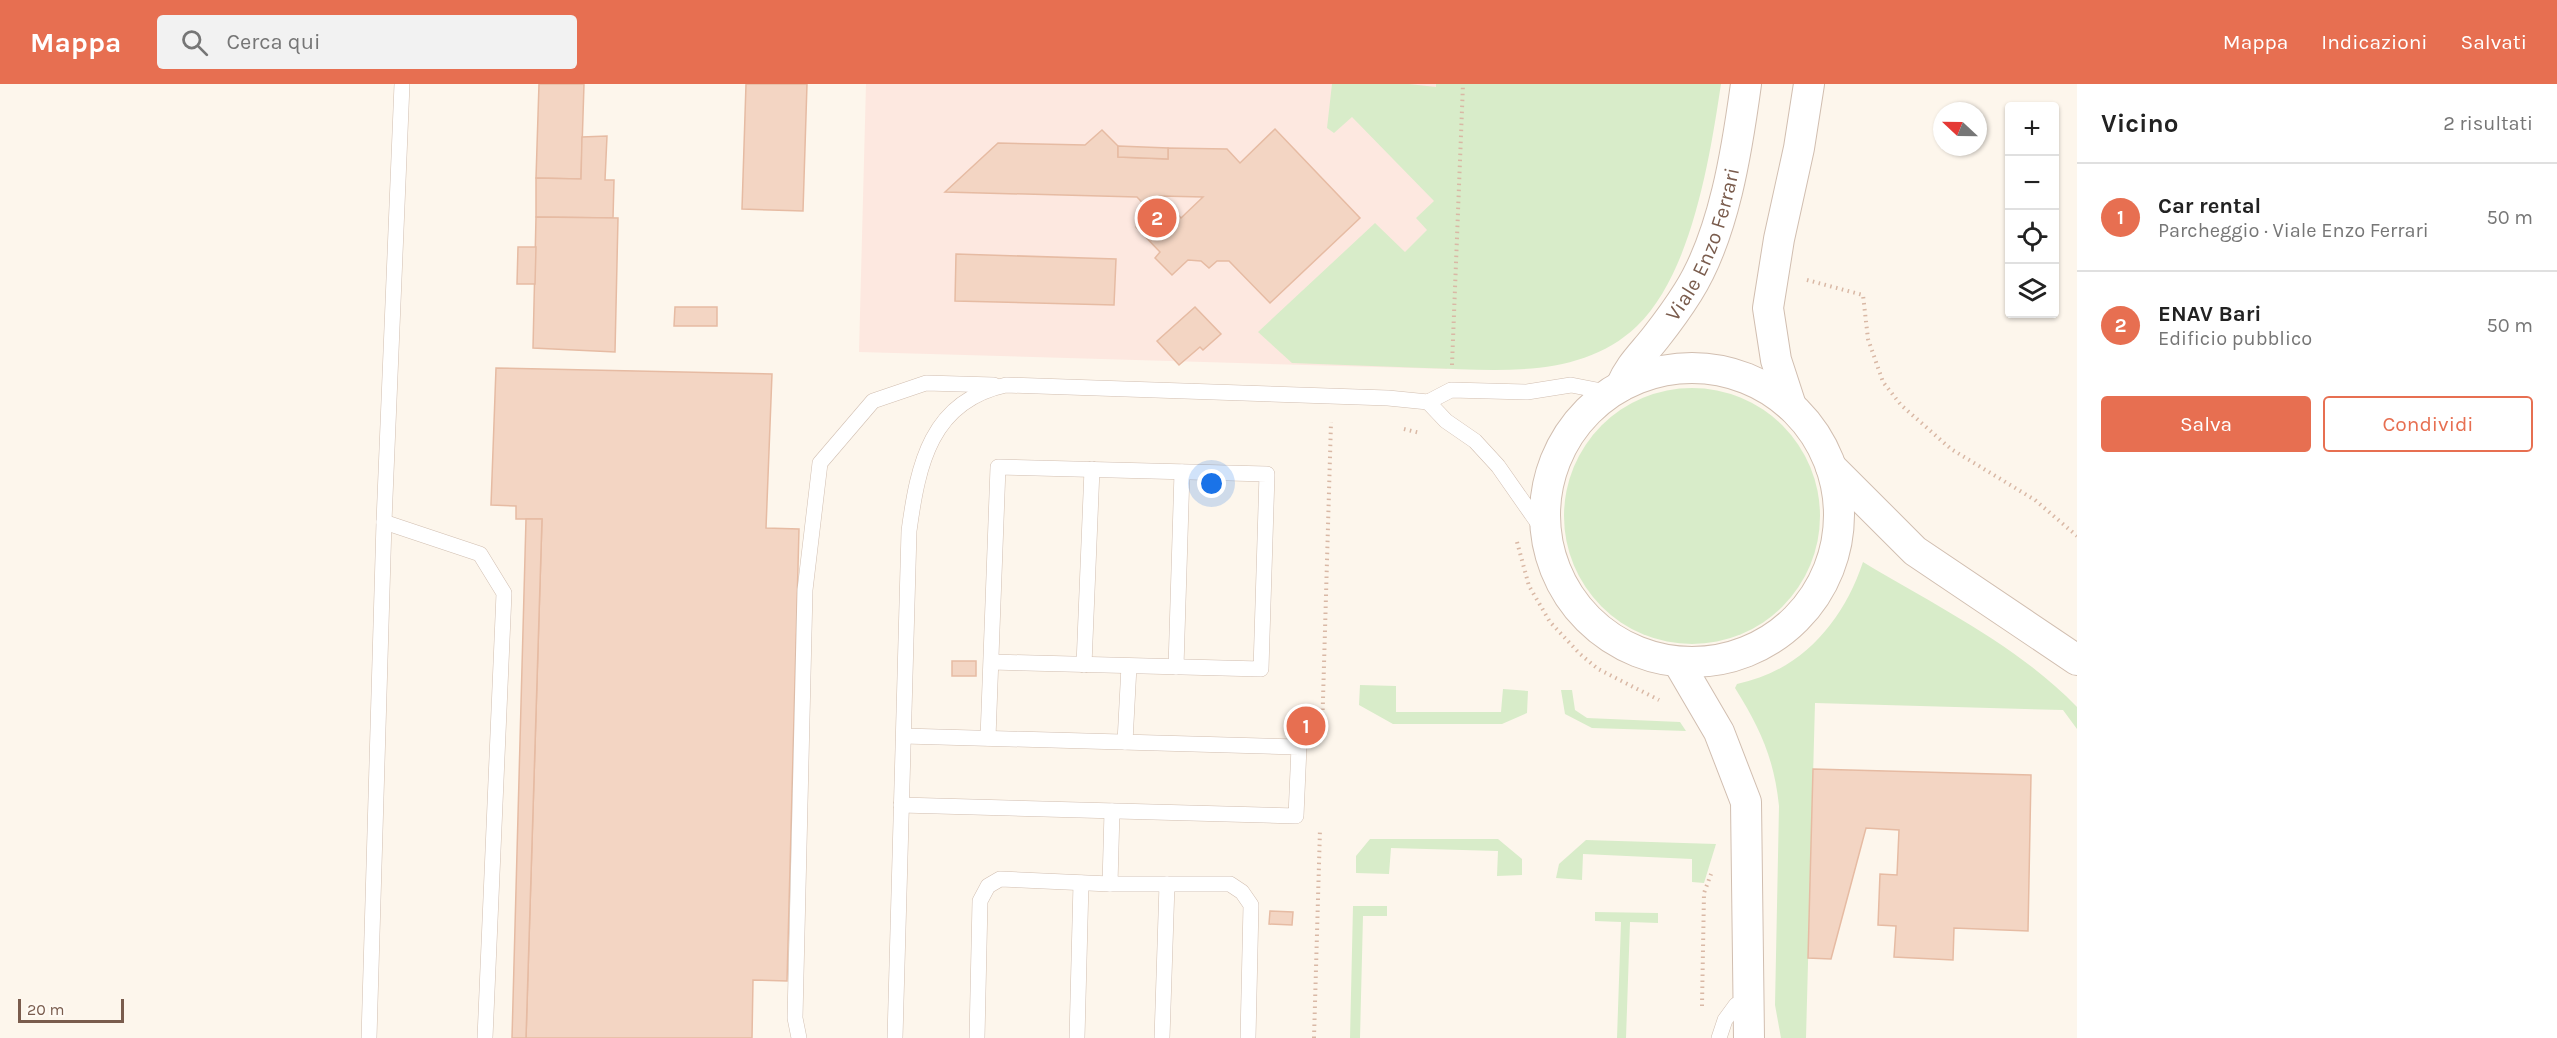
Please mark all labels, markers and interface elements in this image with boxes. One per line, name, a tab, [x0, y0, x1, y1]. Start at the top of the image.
search box	[157, 15, 577, 69]
text: Mappa	[30, 26, 121, 59]
icon: search	[178, 26, 211, 59]
text: Cerca qui	[226, 29, 321, 55]
text: Mappa	[2223, 30, 2288, 54]
text: Indicazioni	[2321, 30, 2428, 54]
text: Salvati	[2461, 30, 2527, 54]
north arrow	[1933, 102, 1987, 156]
map controls	[2005, 102, 2059, 318]
button: +	[2005, 102, 2059, 156]
text: Vicino	[2101, 108, 2178, 139]
text: 2 risultati	[2443, 112, 2533, 135]
button: −	[2005, 156, 2059, 210]
street label: Viale Enzo Ferrari	[1660, 166, 1744, 325]
text: Car rental	[2158, 193, 2261, 219]
pin: 2	[1138, 196, 1176, 240]
text: 1	[2117, 206, 2124, 229]
text: 50 m	[2486, 206, 2533, 229]
button: locate	[2005, 210, 2059, 264]
text: Parcheggio · Viale Enzo Ferrari	[2158, 219, 2429, 242]
button: layers	[2005, 264, 2059, 318]
text: ENAV Bari	[2158, 301, 2262, 327]
text: 2	[2114, 314, 2127, 337]
text: 50 m	[2486, 314, 2533, 337]
text: Edificio pubblico	[2158, 327, 2312, 350]
button: Salva	[2101, 396, 2311, 452]
button: Condividi	[2323, 396, 2533, 452]
your location	[1197, 469, 1226, 498]
pin: 1	[1286, 704, 1326, 748]
scale bar	[18, 996, 124, 1024]
text: 20 m	[27, 1000, 65, 1019]

